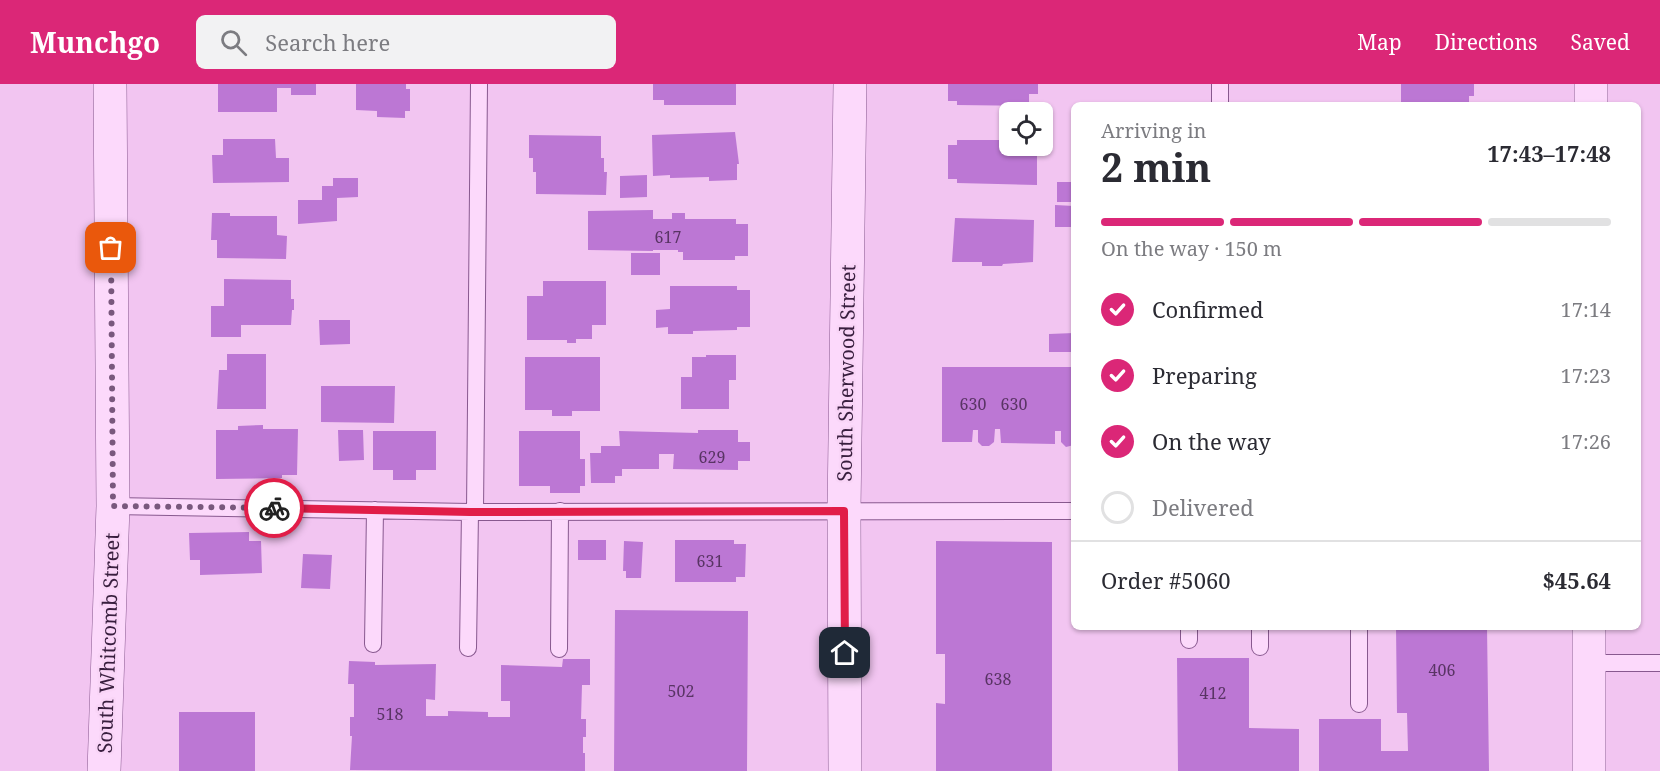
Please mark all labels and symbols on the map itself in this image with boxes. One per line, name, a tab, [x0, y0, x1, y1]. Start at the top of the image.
pin	[85, 222, 136, 273]
house number: 617	[655, 226, 681, 248]
street label: South Sherwood Street	[831, 264, 861, 482]
house number: 630	[960, 393, 986, 415]
house number: 630	[1001, 393, 1027, 415]
house number: 629	[699, 446, 725, 468]
courier	[244, 478, 304, 538]
street label: South Whitcomb Street	[91, 532, 125, 754]
house number: 631	[697, 550, 723, 572]
pin	[819, 627, 870, 678]
house number: 406	[1429, 659, 1455, 681]
house number: 638	[985, 668, 1011, 690]
house number: 502	[668, 680, 694, 702]
house number: 412	[1200, 682, 1226, 704]
house number: 518	[377, 703, 403, 725]

